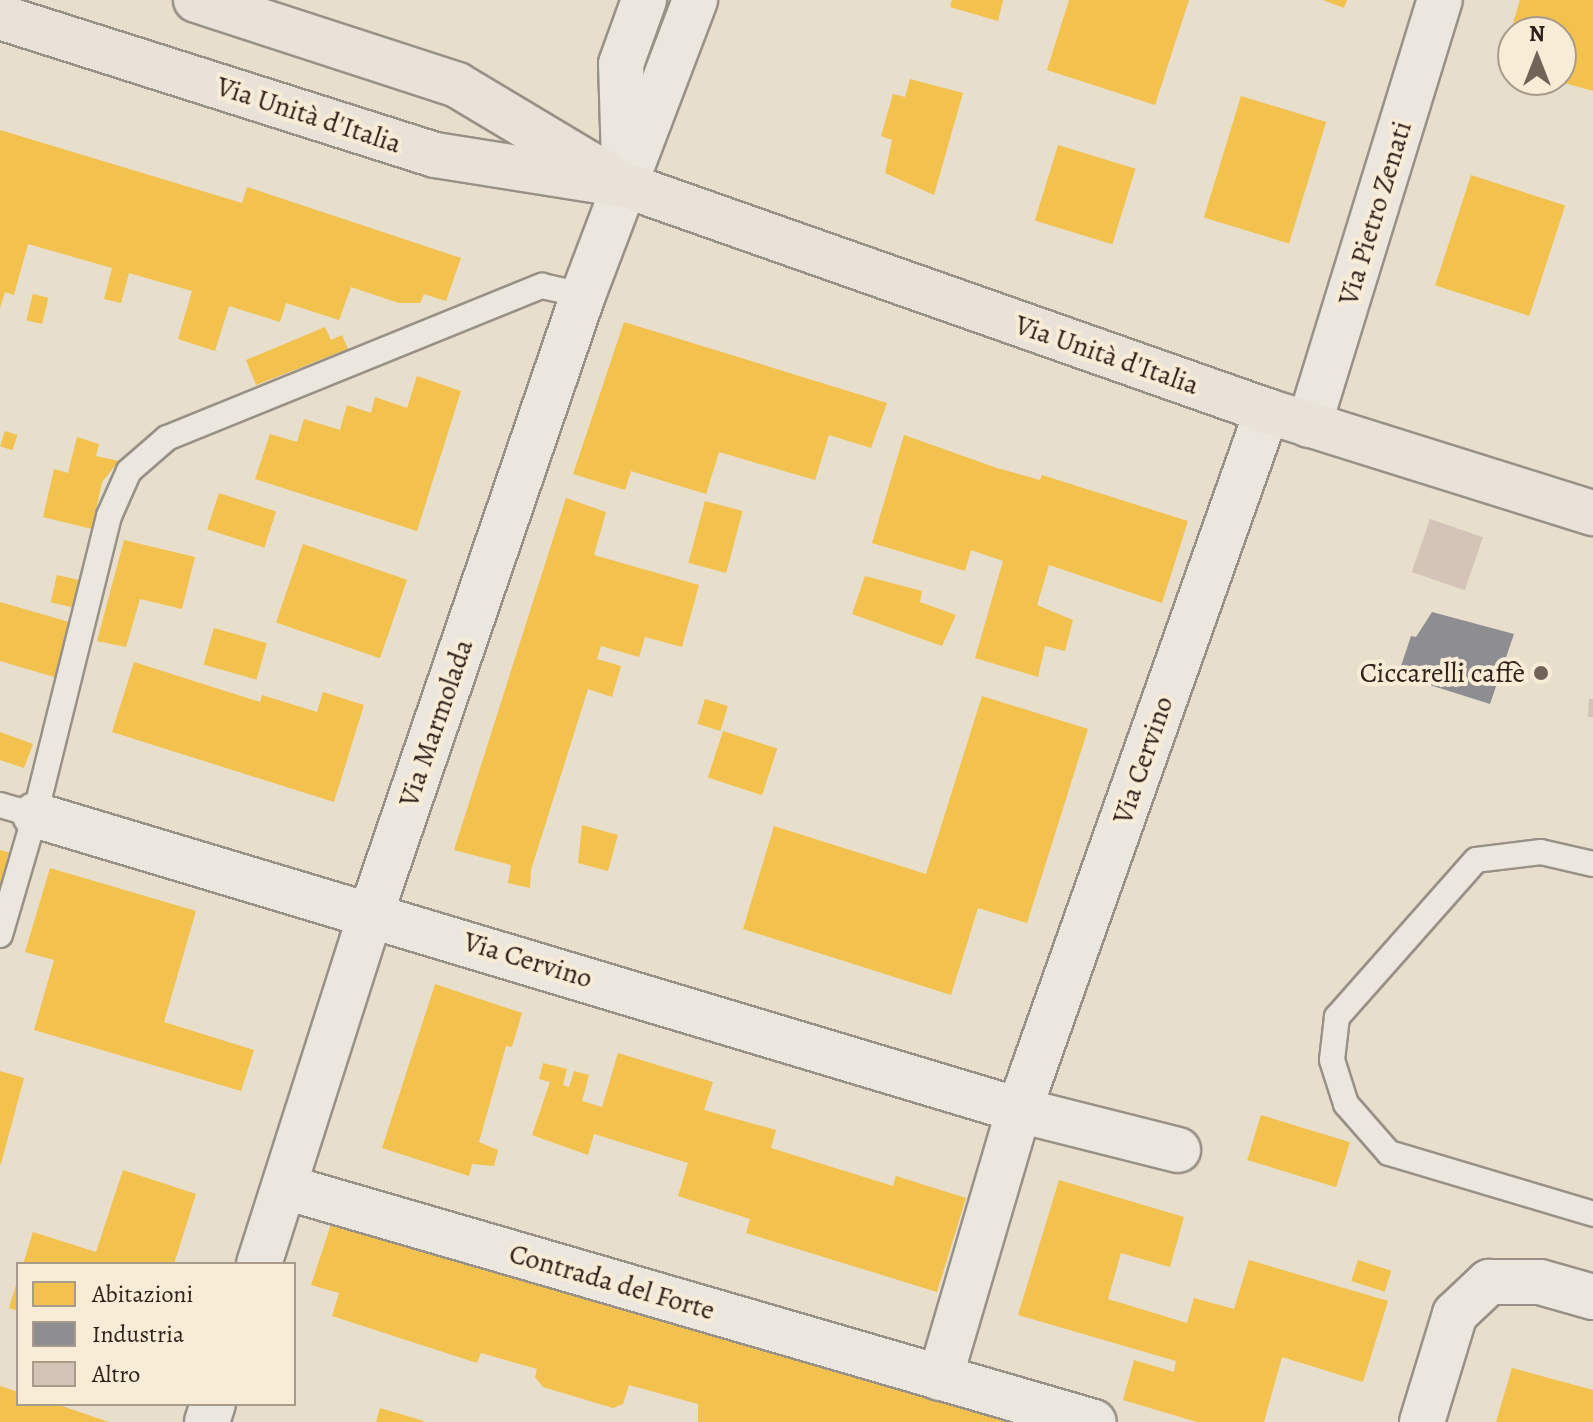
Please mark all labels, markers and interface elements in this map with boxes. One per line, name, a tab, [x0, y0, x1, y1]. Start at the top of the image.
north arrow	[1497, 16, 1577, 96]
text: N	[1529, 19, 1545, 49]
street label: Via Unità d'Italia	[212, 69, 406, 161]
street label: Via Pietro Zenati	[1331, 117, 1419, 309]
street label: Via Unità d'Italia	[1011, 308, 1203, 402]
street label: Via Marmolada	[392, 635, 480, 811]
place label: Ciccarelli caffè	[1360, 656, 1525, 690]
marker: Ciccarelli caffè	[1532, 664, 1550, 682]
street label: Via Cervino	[1106, 692, 1180, 828]
street label: Via Cervino	[460, 925, 596, 995]
street label: Contrada del Forte	[505, 1237, 719, 1327]
legend	[16, 1262, 296, 1406]
text: Abitazioni	[92, 1278, 193, 1310]
text: Industria	[92, 1318, 184, 1350]
text: Altro	[92, 1358, 140, 1390]

